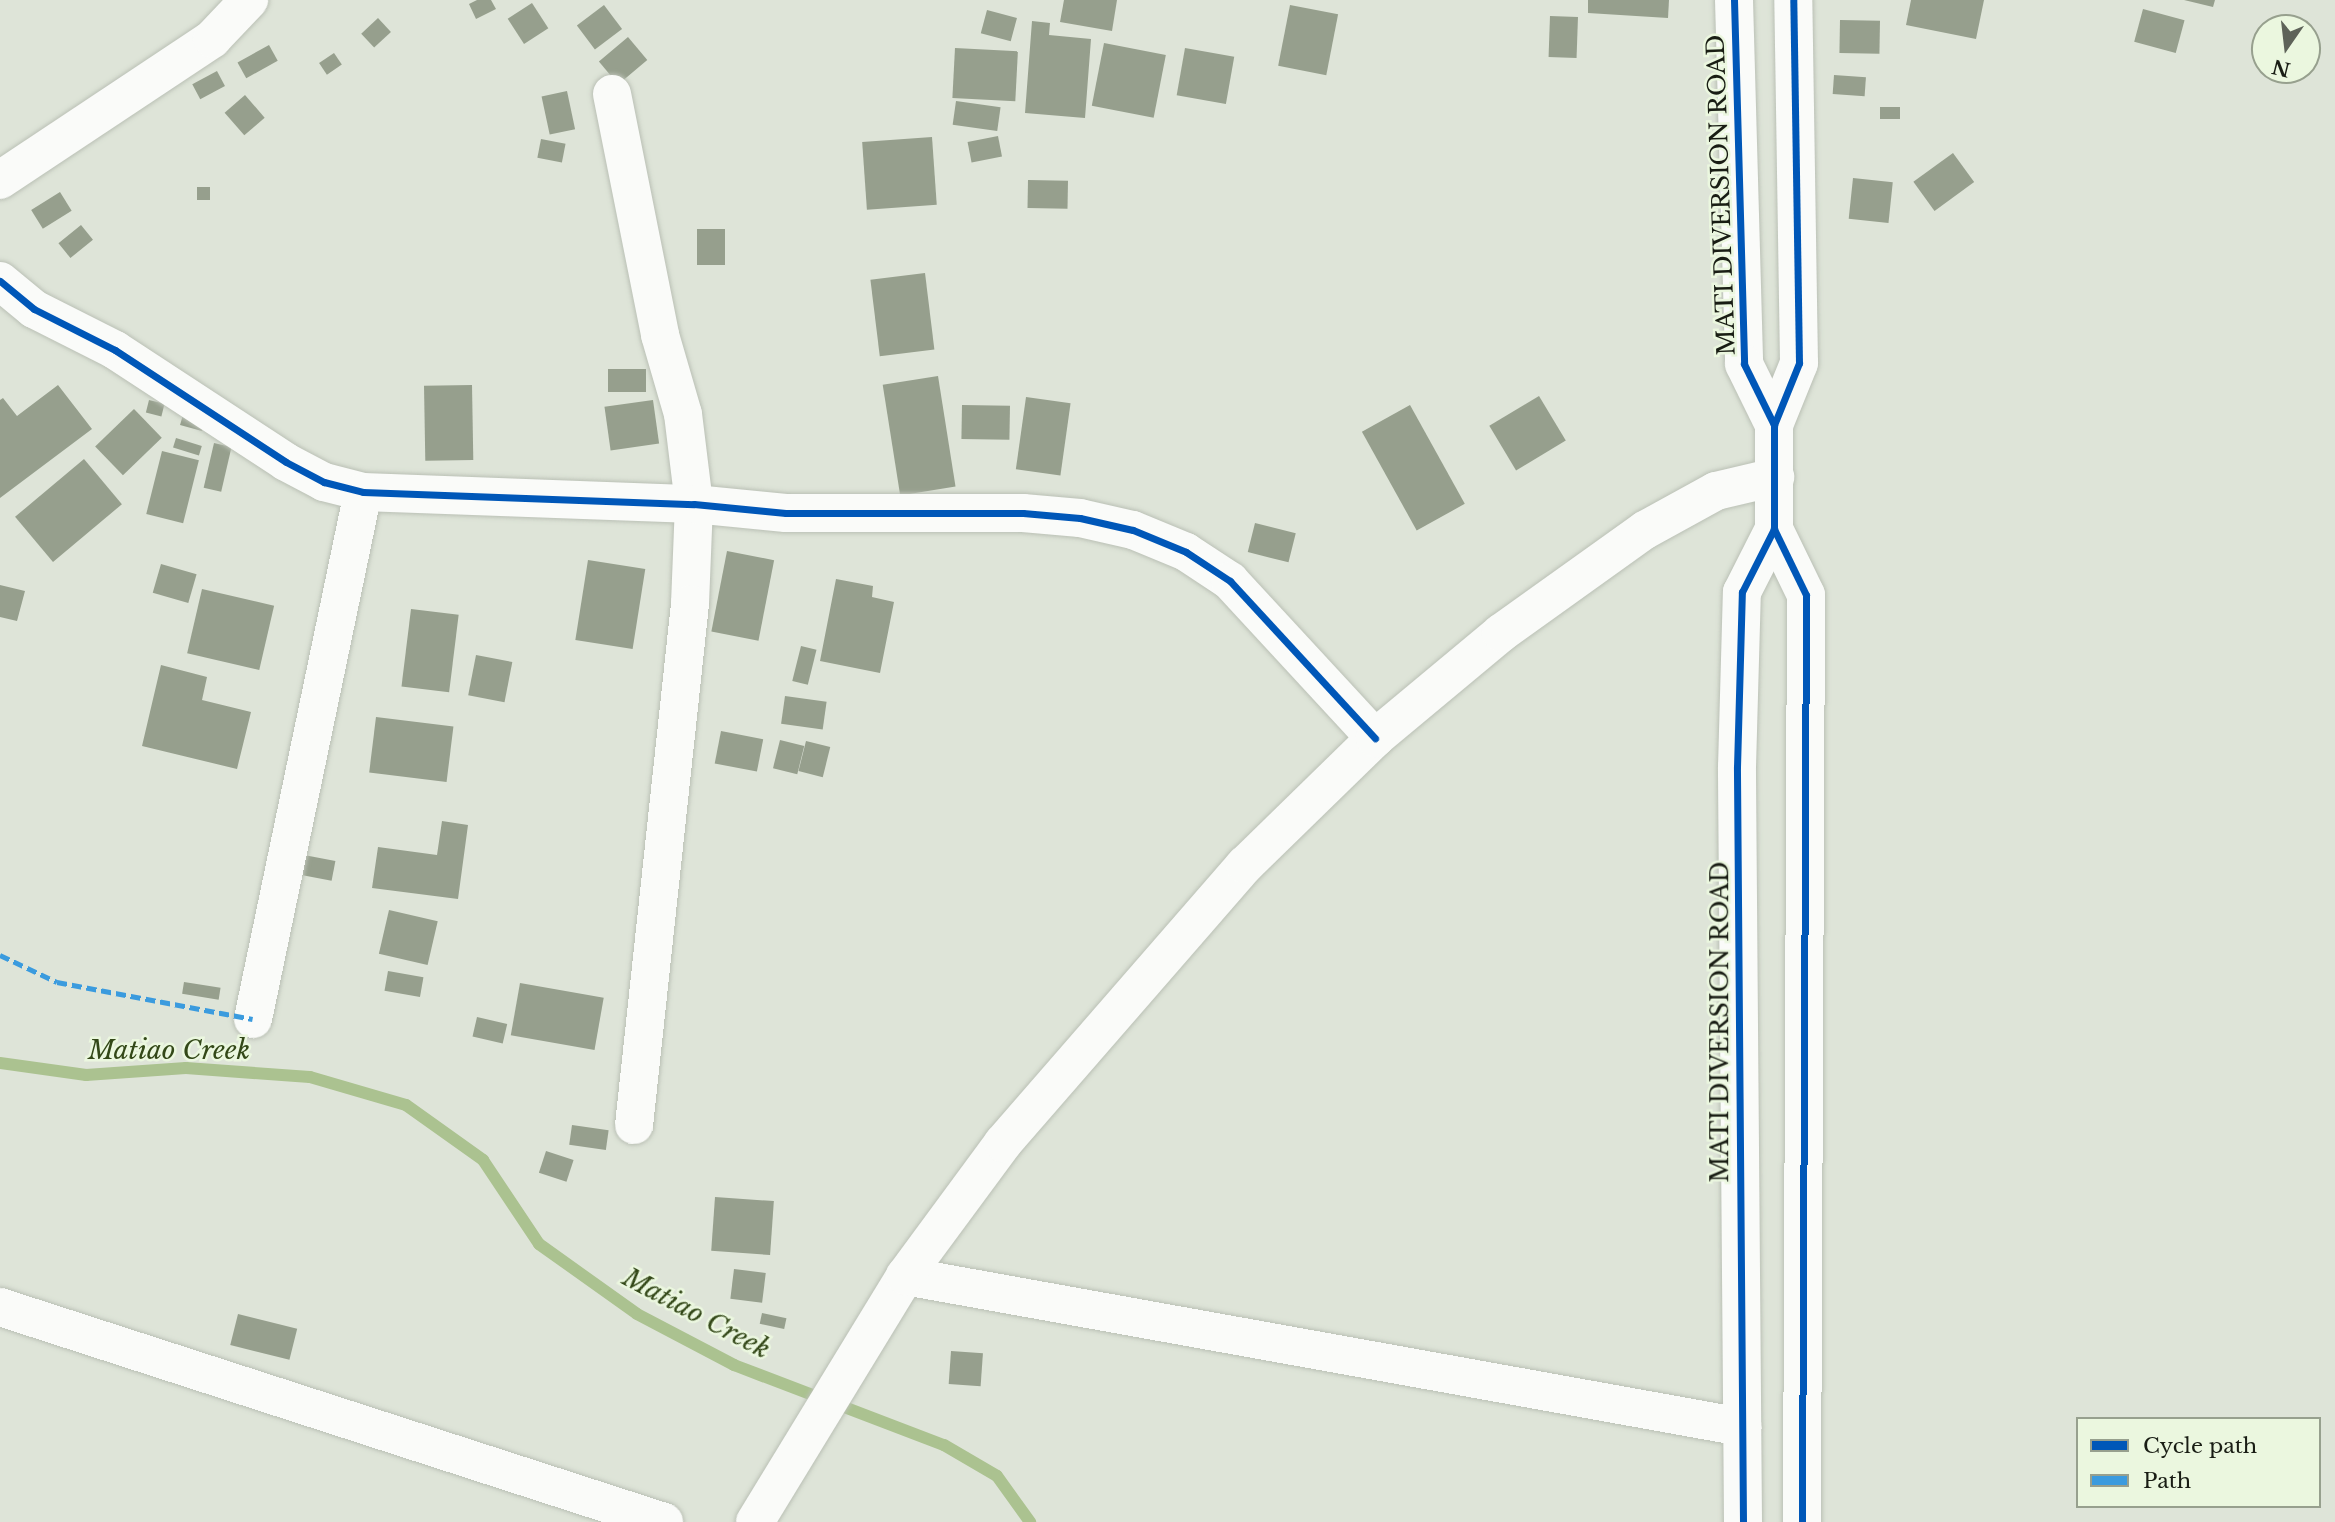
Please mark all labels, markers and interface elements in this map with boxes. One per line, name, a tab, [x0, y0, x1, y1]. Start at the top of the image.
north arrow	[2251, 14, 2321, 84]
street label: MATI DIVERSION ROAD	[1701, 34, 1741, 356]
text: N	[2270, 55, 2293, 81]
street label: MATI DIVERSION ROAD	[1706, 861, 1734, 1183]
water label: Matiao Creek	[88, 1035, 250, 1067]
water label: Matiao Creek	[617, 1262, 775, 1366]
legend	[2076, 1417, 2321, 1508]
text: Cycle path	[2143, 1433, 2257, 1459]
text: Path	[2143, 1468, 2191, 1494]

